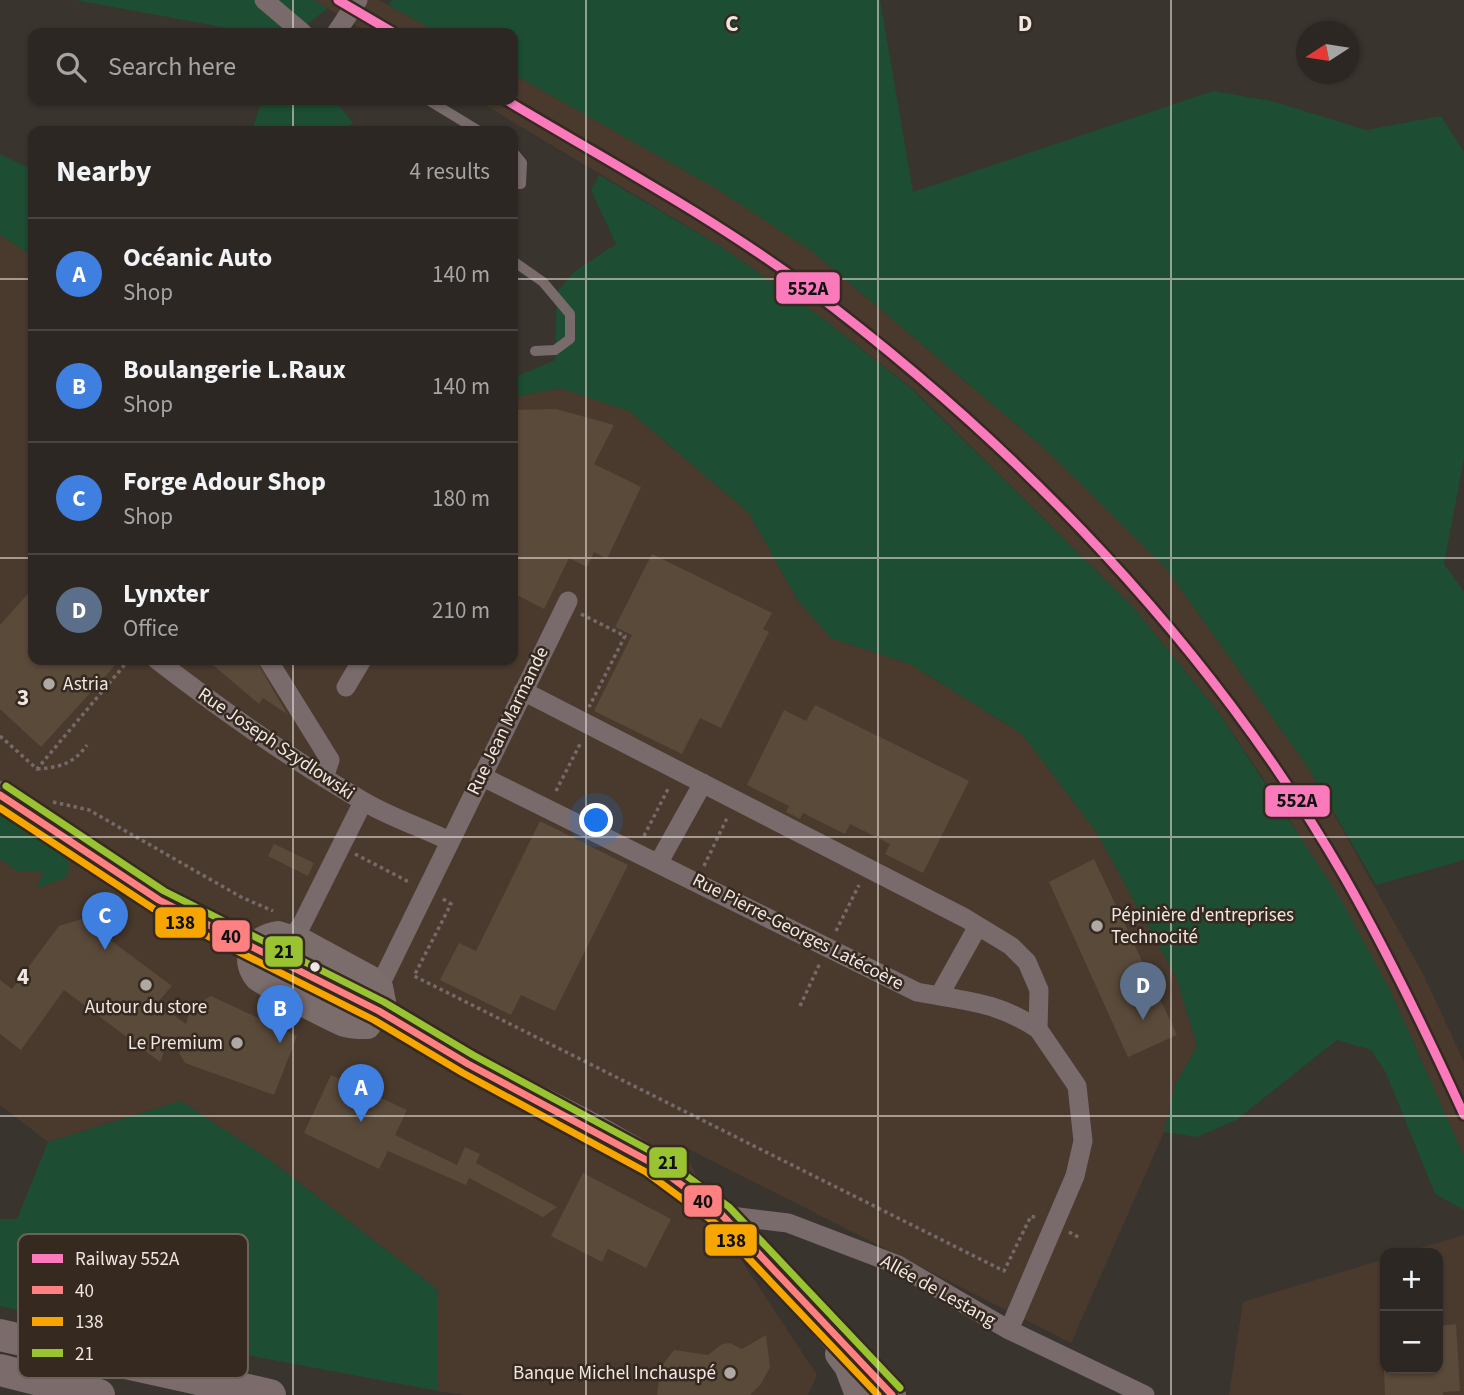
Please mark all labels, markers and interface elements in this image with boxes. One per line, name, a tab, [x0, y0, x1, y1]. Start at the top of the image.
text: C	[725, 7, 739, 40]
text: D	[1018, 7, 1032, 40]
north arrow	[1296, 21, 1359, 84]
search box	[28, 28, 518, 105]
icon: search	[52, 48, 90, 86]
text: Search here	[108, 48, 236, 85]
text: Nearby	[56, 150, 151, 193]
text: 4 results	[410, 155, 490, 188]
text: Océanic Auto	[123, 239, 272, 276]
text: A	[72, 258, 86, 291]
text: 140 m	[432, 258, 490, 291]
line badge: 552A	[775, 271, 841, 305]
text: Shop	[123, 276, 173, 309]
text: 552A	[788, 276, 829, 303]
text: Boulangerie L.Raux	[123, 351, 346, 388]
text: B	[72, 370, 86, 403]
text: 140 m	[432, 370, 490, 403]
text: Shop	[123, 388, 173, 421]
text: Forge Adour Shop	[123, 463, 326, 500]
text: C	[72, 482, 86, 515]
text: 180 m	[432, 482, 490, 515]
text: Shop	[123, 500, 173, 533]
text: Lynxter	[123, 575, 209, 612]
text: D	[72, 594, 86, 627]
text: 210 m	[432, 594, 490, 627]
text: Office	[123, 612, 179, 645]
street label: Rue Jean Marmande	[460, 642, 556, 800]
place label: Astria	[63, 671, 109, 698]
marker: Astria	[41, 676, 57, 692]
text: 3	[17, 681, 29, 714]
street label: Rue Joseph Szydlowski	[192, 681, 360, 807]
line badge: 552A	[1264, 784, 1331, 818]
text: 552A	[1277, 788, 1318, 815]
your location	[579, 803, 613, 837]
street label: Rue Pierre-Georges Latécoère	[688, 867, 908, 997]
pin: C	[82, 892, 128, 950]
place label: Pépinière d'entreprises Technocité	[1111, 902, 1294, 951]
line badge: 138	[154, 906, 207, 939]
text: 138	[165, 910, 195, 937]
marker: Pépinière d'entreprises Technocité	[1089, 918, 1105, 934]
line badge: 40	[211, 919, 251, 953]
text: 40	[221, 924, 241, 951]
line badge: 21	[264, 935, 304, 968]
text: 21	[274, 939, 294, 966]
text: 4	[17, 960, 29, 993]
unlabelled marker	[308, 960, 322, 974]
pin: D	[1120, 962, 1166, 1020]
marker: Autour du store	[138, 977, 154, 993]
pin: B	[257, 985, 303, 1043]
place label: Autour du store	[85, 994, 207, 1021]
place label: Le Premium	[128, 1030, 223, 1057]
marker: Le Premium	[229, 1035, 245, 1051]
pin: A	[338, 1064, 384, 1122]
line badge: 21	[648, 1146, 688, 1179]
text: 21	[658, 1150, 678, 1177]
line badge: 40	[683, 1184, 723, 1218]
text: 40	[693, 1189, 713, 1216]
line badge: 138	[704, 1223, 758, 1257]
text: 138	[716, 1228, 746, 1255]
legend	[18, 1234, 248, 1378]
text: Railway 552A	[75, 1246, 180, 1273]
street label: Allée de Lestang	[875, 1248, 1001, 1334]
map controls	[1380, 1248, 1443, 1374]
button: +	[1380, 1248, 1443, 1311]
text: 40	[75, 1278, 94, 1305]
text: 138	[75, 1309, 103, 1336]
button: −	[1380, 1311, 1443, 1374]
text: 21	[75, 1341, 94, 1368]
place label: Banque Michel Inchauspé	[513, 1360, 716, 1387]
marker: Banque Michel Inchauspé	[722, 1365, 738, 1381]

